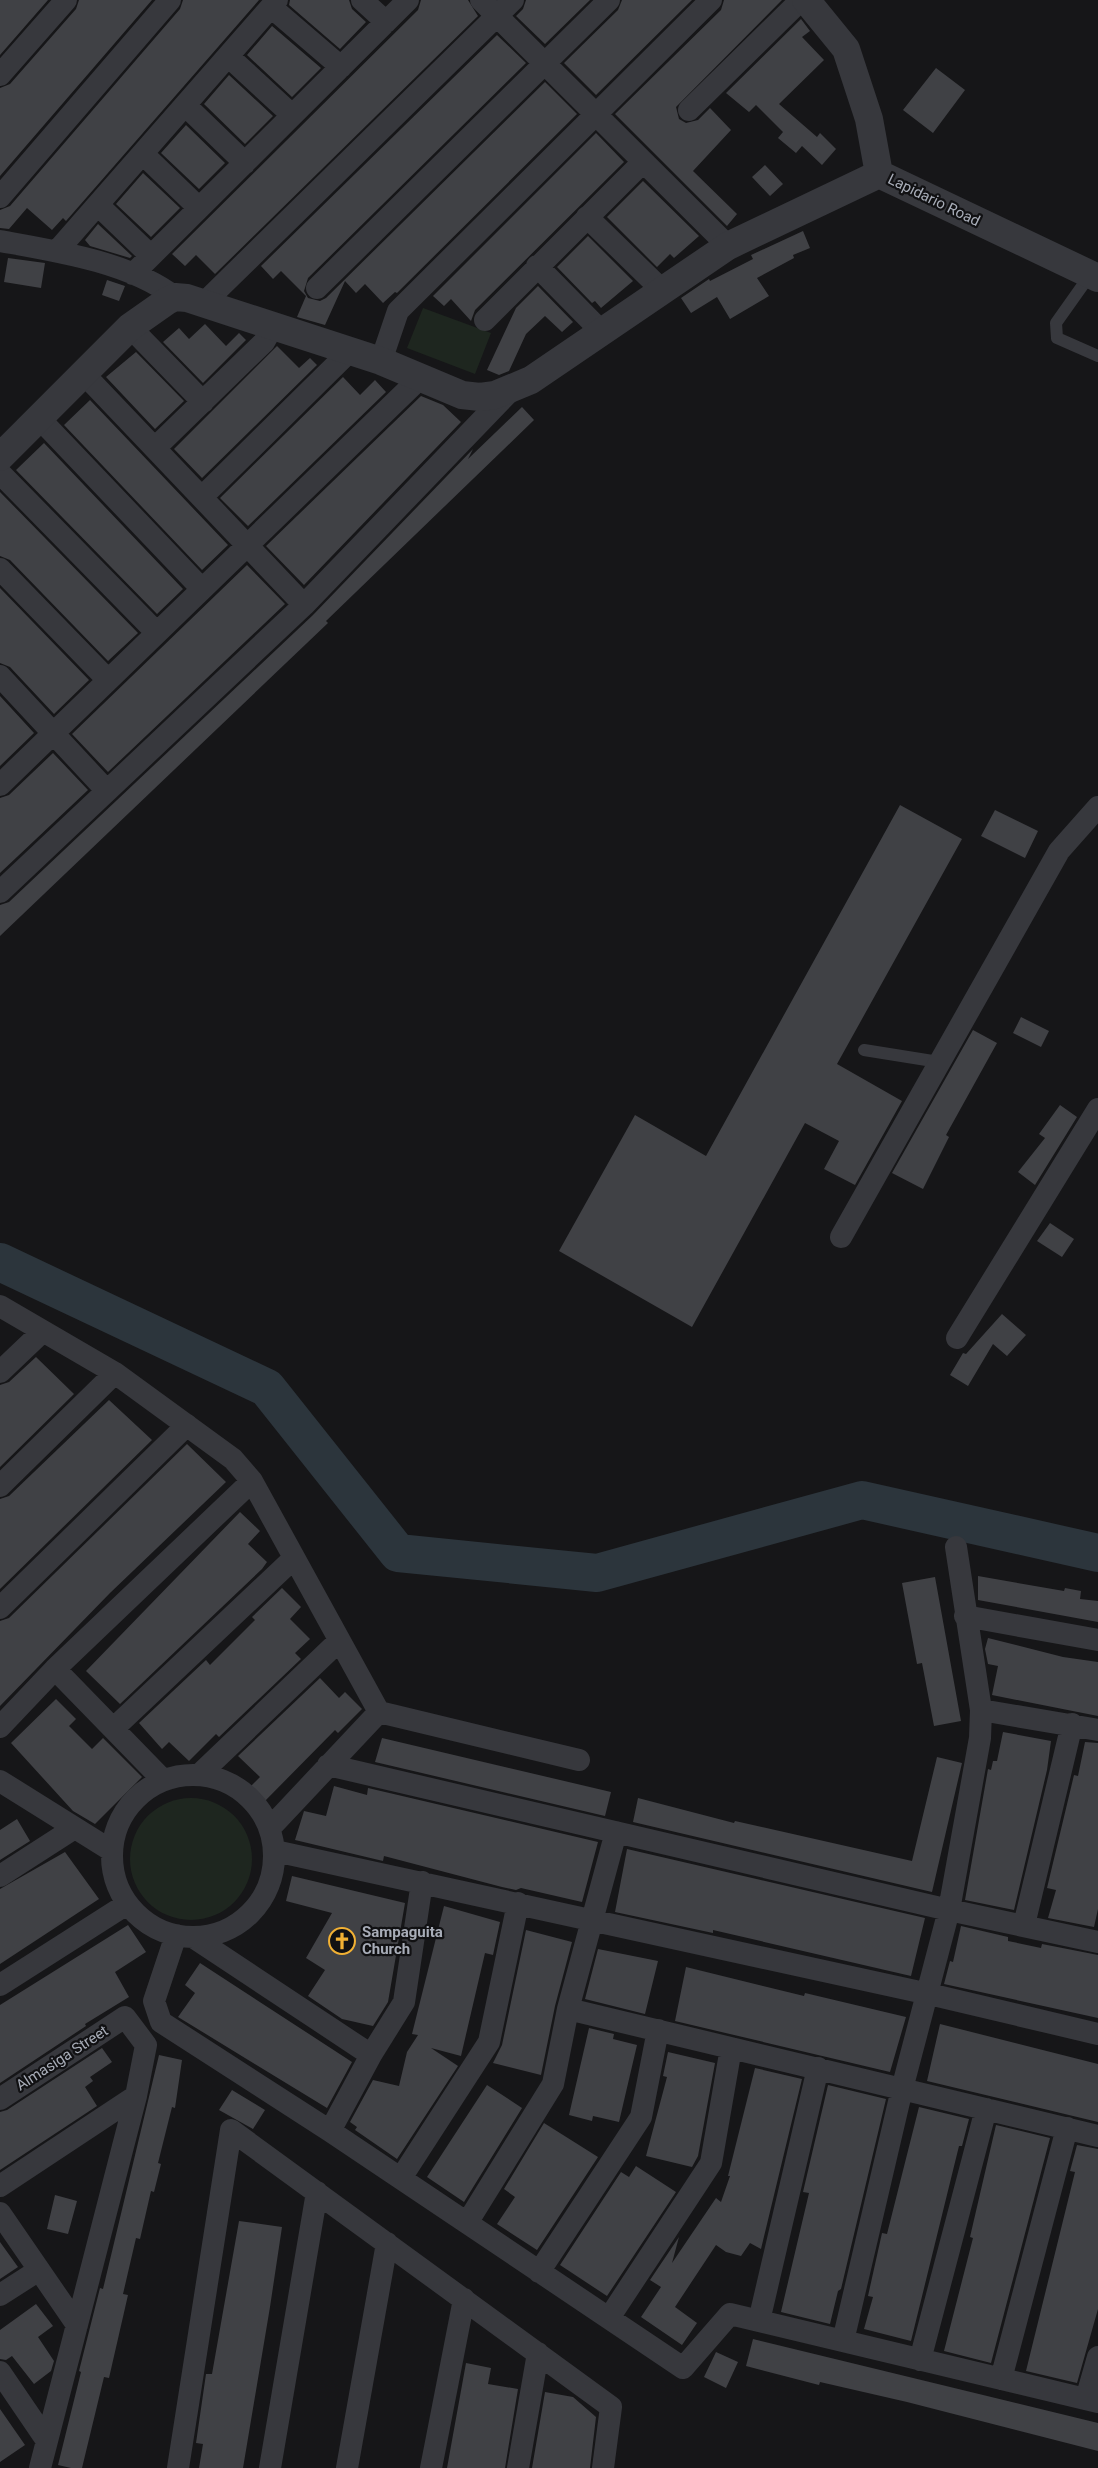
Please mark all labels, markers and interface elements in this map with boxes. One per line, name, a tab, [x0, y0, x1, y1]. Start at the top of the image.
street label: Lapidario Road	[885, 170, 983, 230]
place label: Sampaguita Church	[362, 1923, 443, 1958]
church icon: Sampaguita Church	[327, 1926, 357, 1956]
street label: Almasiga Street	[13, 2022, 111, 2094]

